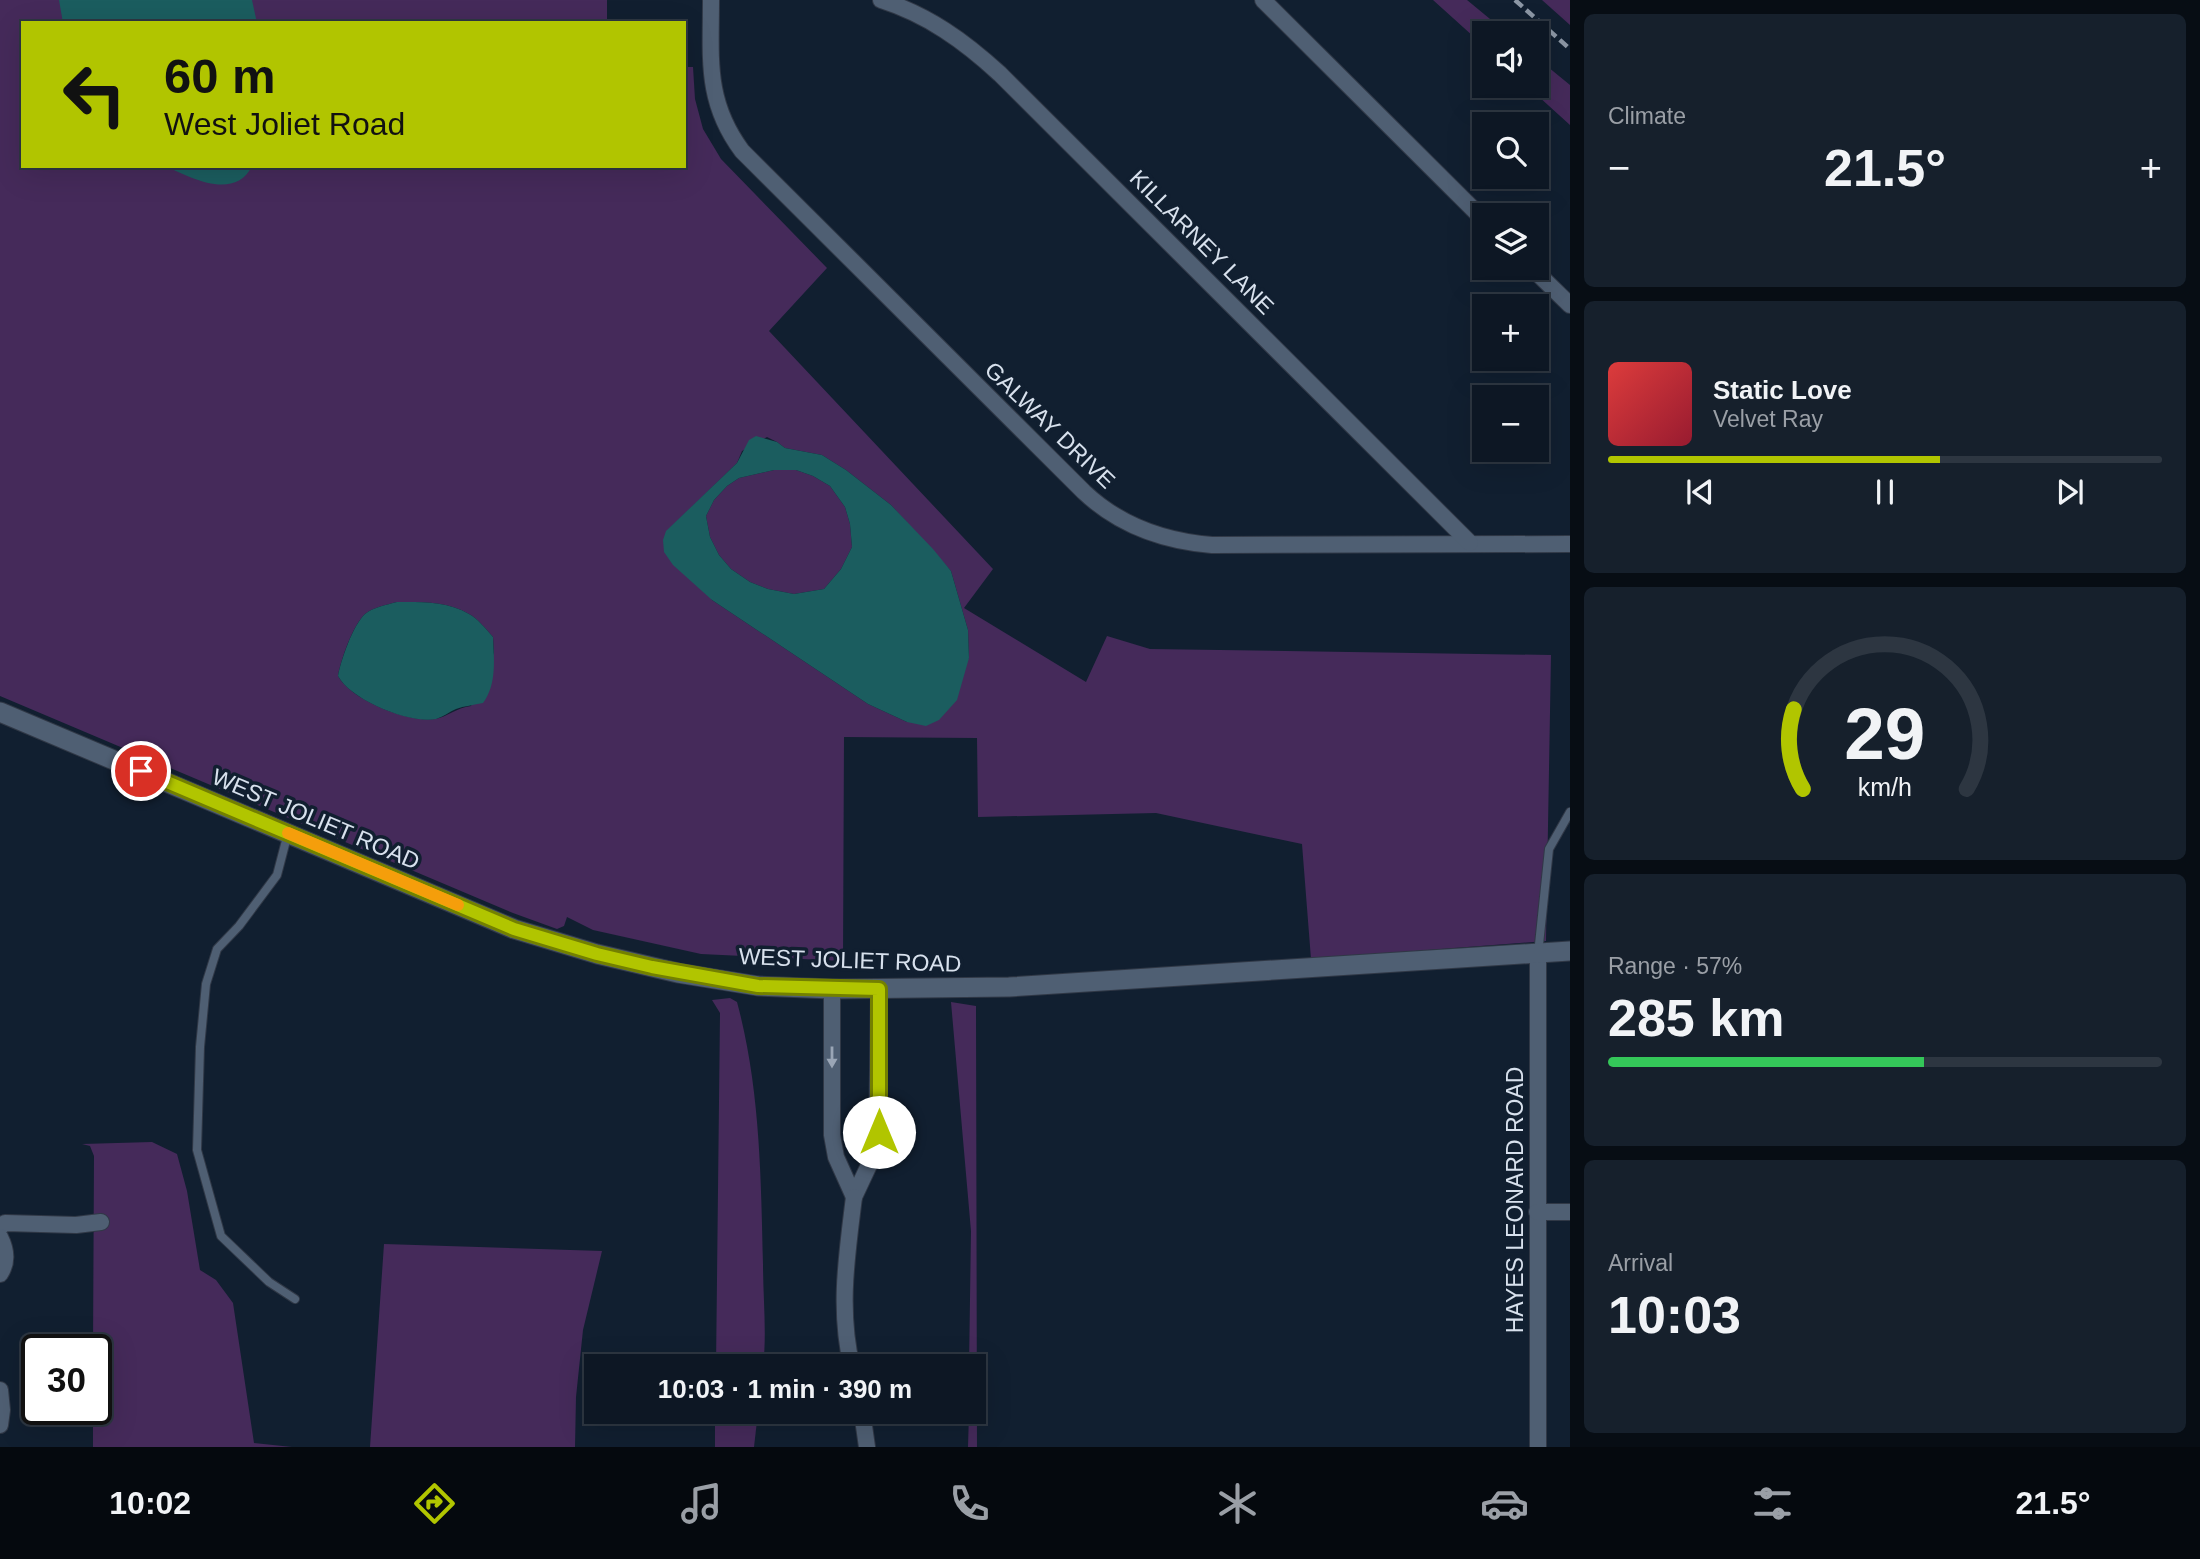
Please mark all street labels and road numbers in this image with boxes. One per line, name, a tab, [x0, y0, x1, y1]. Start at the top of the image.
street label: KILLARNEY LANE	[1125, 165, 1279, 319]
street label: GALWAY DRIVE	[980, 356, 1120, 494]
street label: WEST JOLIET ROAD	[208, 764, 424, 874]
street label: WEST JOLIET ROAD	[738, 943, 962, 977]
street label: HAYES LEONARD ROAD	[1502, 1067, 1528, 1333]

